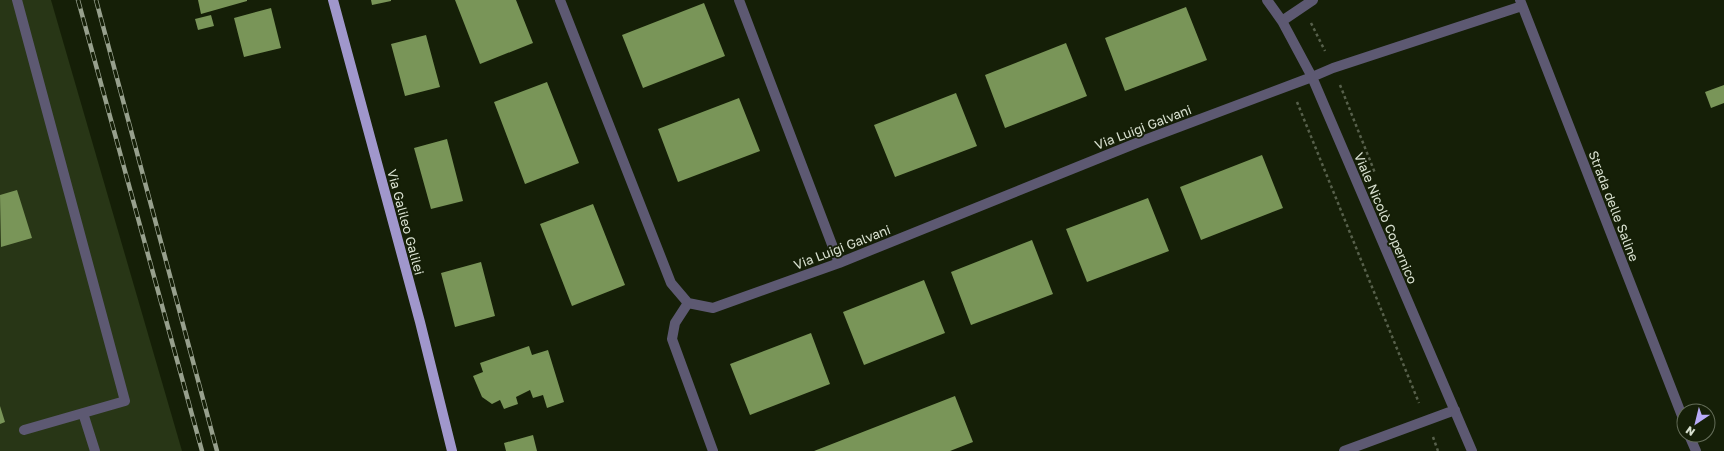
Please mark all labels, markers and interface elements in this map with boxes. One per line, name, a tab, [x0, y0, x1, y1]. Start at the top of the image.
street label: Via Luigi Galvani	[1092, 101, 1194, 153]
street label: Strada delle Saline	[1585, 148, 1643, 264]
street label: Viale Nicolò Copernico	[1351, 150, 1421, 286]
street label: Via Galileo Galilei	[384, 167, 428, 277]
street label: Via Luigi Galvani	[791, 221, 893, 273]
north arrow	[1676, 403, 1716, 443]
text: N	[1683, 424, 1697, 439]

